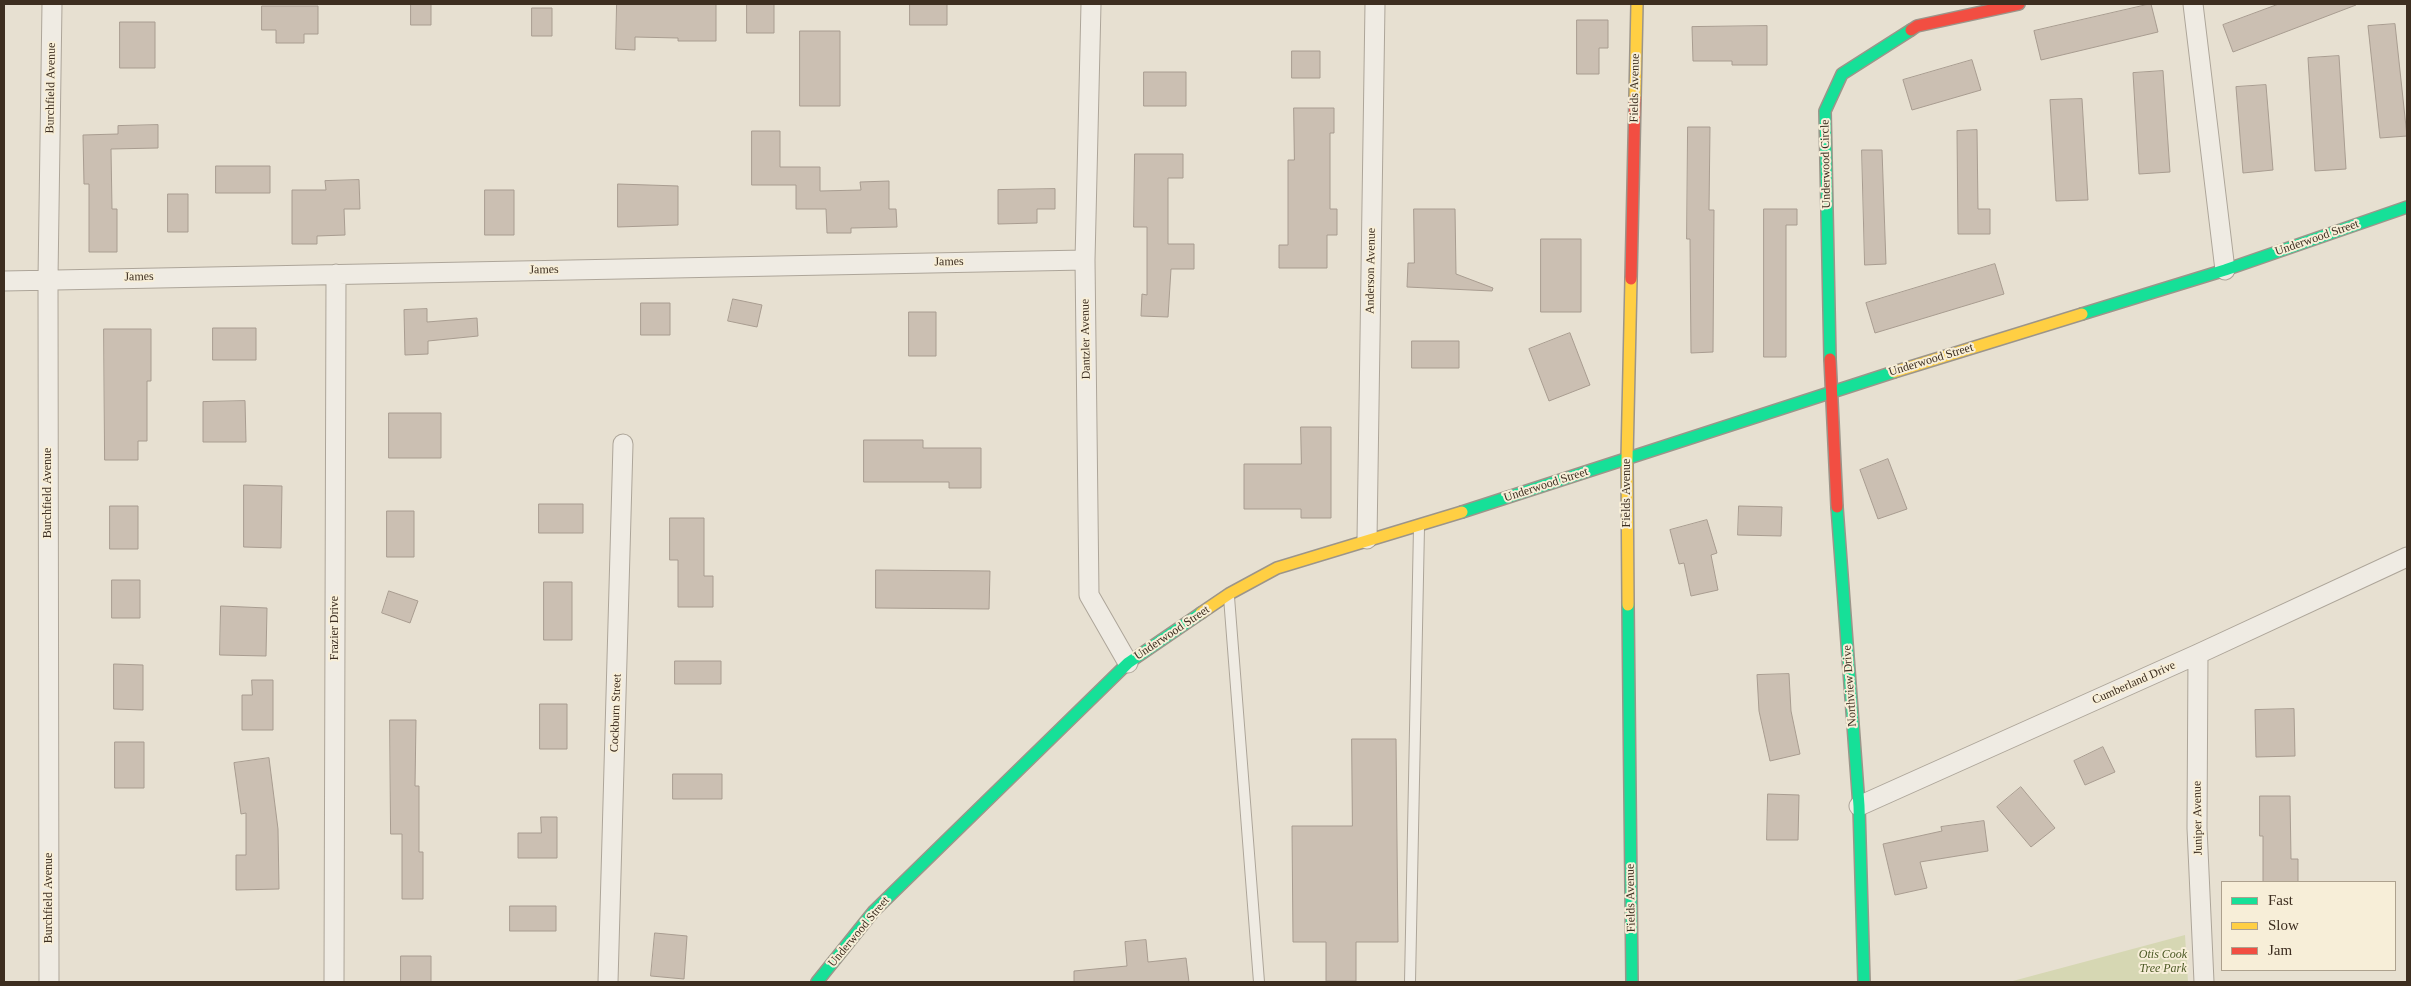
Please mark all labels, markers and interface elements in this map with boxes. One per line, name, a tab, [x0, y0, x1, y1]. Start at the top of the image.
street label: Burchfield Avenue	[43, 43, 59, 133]
street label: Fields Avenue	[1627, 53, 1643, 123]
street label: Underwood Circle	[1818, 119, 1834, 209]
street label: Underwood Street	[2273, 217, 2361, 259]
street label: Anderson Avenue	[1363, 228, 1379, 314]
street label: James	[934, 255, 964, 269]
street label: James	[529, 263, 559, 277]
street label: James	[124, 270, 154, 284]
street label: Dantzler Avenue	[1078, 299, 1094, 379]
street label: Underwood Street	[1887, 340, 1975, 380]
street label: Burchfield Avenue	[41, 448, 55, 538]
street label: Fields Avenue	[1620, 459, 1634, 527]
street label: Underwood Street	[1502, 465, 1590, 505]
street label: Frazier Drive	[328, 596, 342, 660]
street label: Underwood Street	[1132, 603, 1212, 663]
street label: Northview Drive	[1840, 645, 1860, 727]
street label: Cumberland Drive	[2090, 658, 2178, 708]
street label: Cockburn Street	[607, 674, 625, 752]
street label: Juniper Avenue	[2190, 781, 2206, 855]
street label: Burchfield Avenue	[42, 853, 56, 943]
street label: Fields Avenue	[1623, 863, 1639, 933]
legend	[2221, 881, 2396, 971]
text: Fast	[2268, 892, 2293, 908]
street label: Underwood Street	[825, 894, 893, 970]
text: Slow	[2268, 917, 2299, 933]
text: Jam	[2268, 942, 2292, 958]
park label: Otis Cook Tree Park	[2139, 948, 2187, 976]

